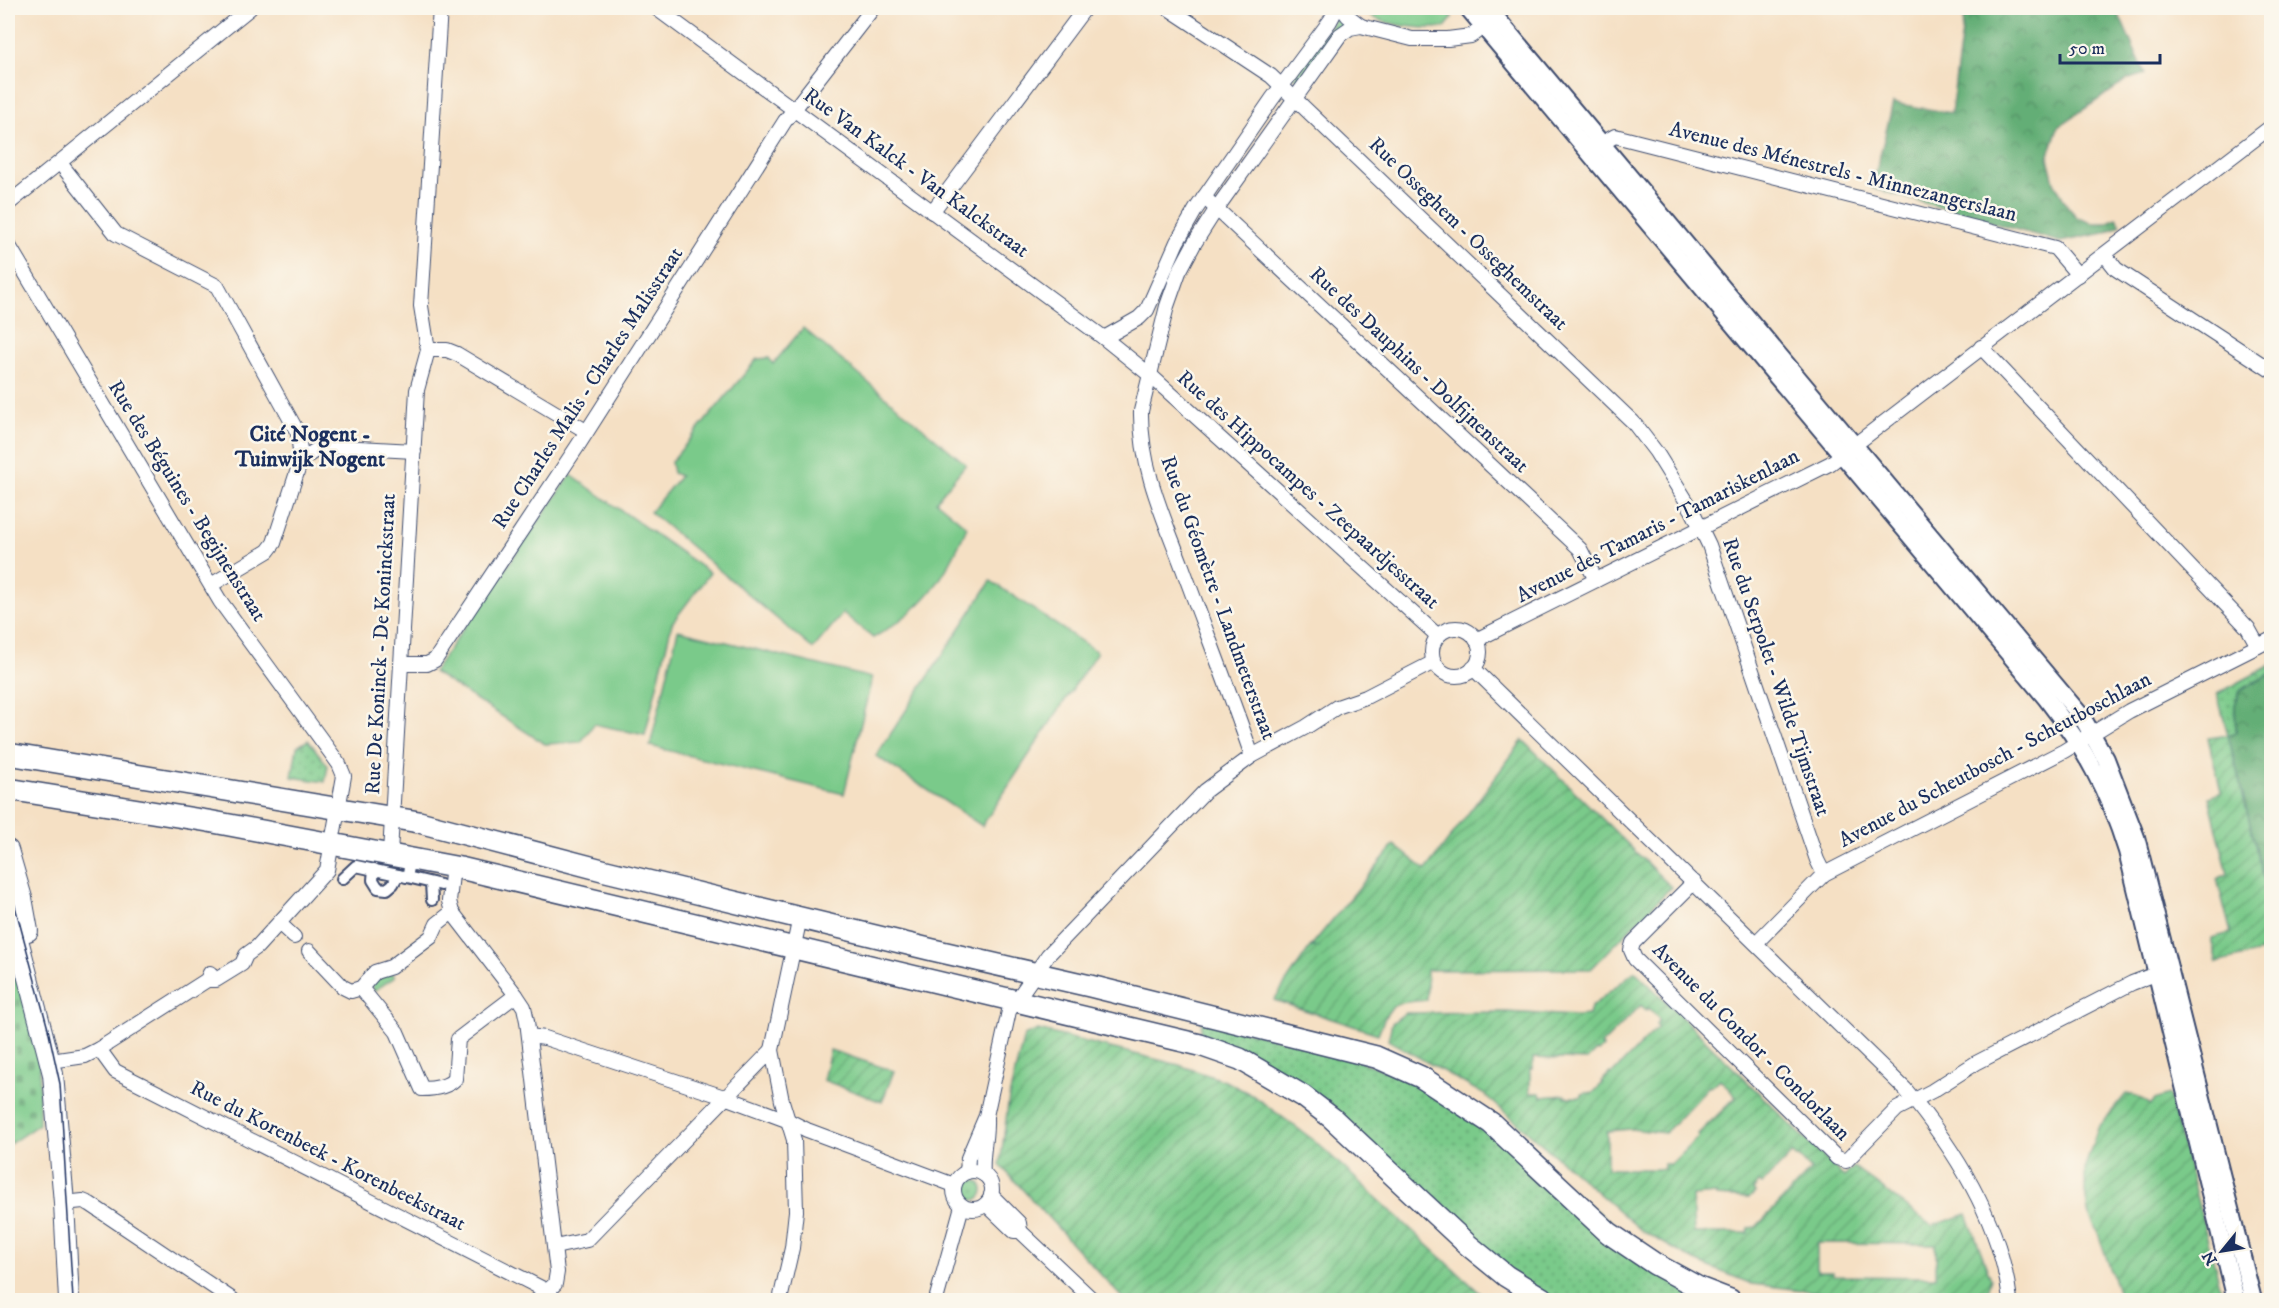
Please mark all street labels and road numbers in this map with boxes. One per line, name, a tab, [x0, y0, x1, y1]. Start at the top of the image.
street label: Rue Van Kalck - Van Kalckstraat	[798, 82, 1034, 264]
street label: Avenue des Ménestrels - Minnezangerslaan	[1667, 116, 2019, 228]
street label: Rue Osseghem - Osseghemstraat	[1363, 132, 1573, 336]
street label: Rue Charles Malis - Charles Malisstraat	[487, 242, 689, 534]
street label: Rue des Dauphins - Dolfijnenstraat	[1304, 261, 1534, 479]
street label: Rue des Hippocampes - Zeepaardjesstraat	[1171, 365, 1445, 615]
street label: Rue des Béguines - Begijnenstraat	[102, 376, 272, 627]
street label: Avenue des Tamaris - Tamariskenlaan	[1512, 443, 1804, 609]
street label: Rue du Géomètre - Landmeterstraat	[1154, 452, 1282, 744]
street label: Rue De Koninck - De Koninckstraat	[360, 492, 402, 795]
street label: Rue du Serpolet - Wilde Tijmstraat	[1716, 534, 1836, 820]
street label: Avenue du Scheutbosch - Scheutboschlaan	[1834, 666, 2156, 854]
street label: Avenue du Condor - Condorlaan	[1646, 937, 1856, 1147]
street label: Rue du Korenbeek - Korenbeekstraat	[186, 1075, 470, 1237]

